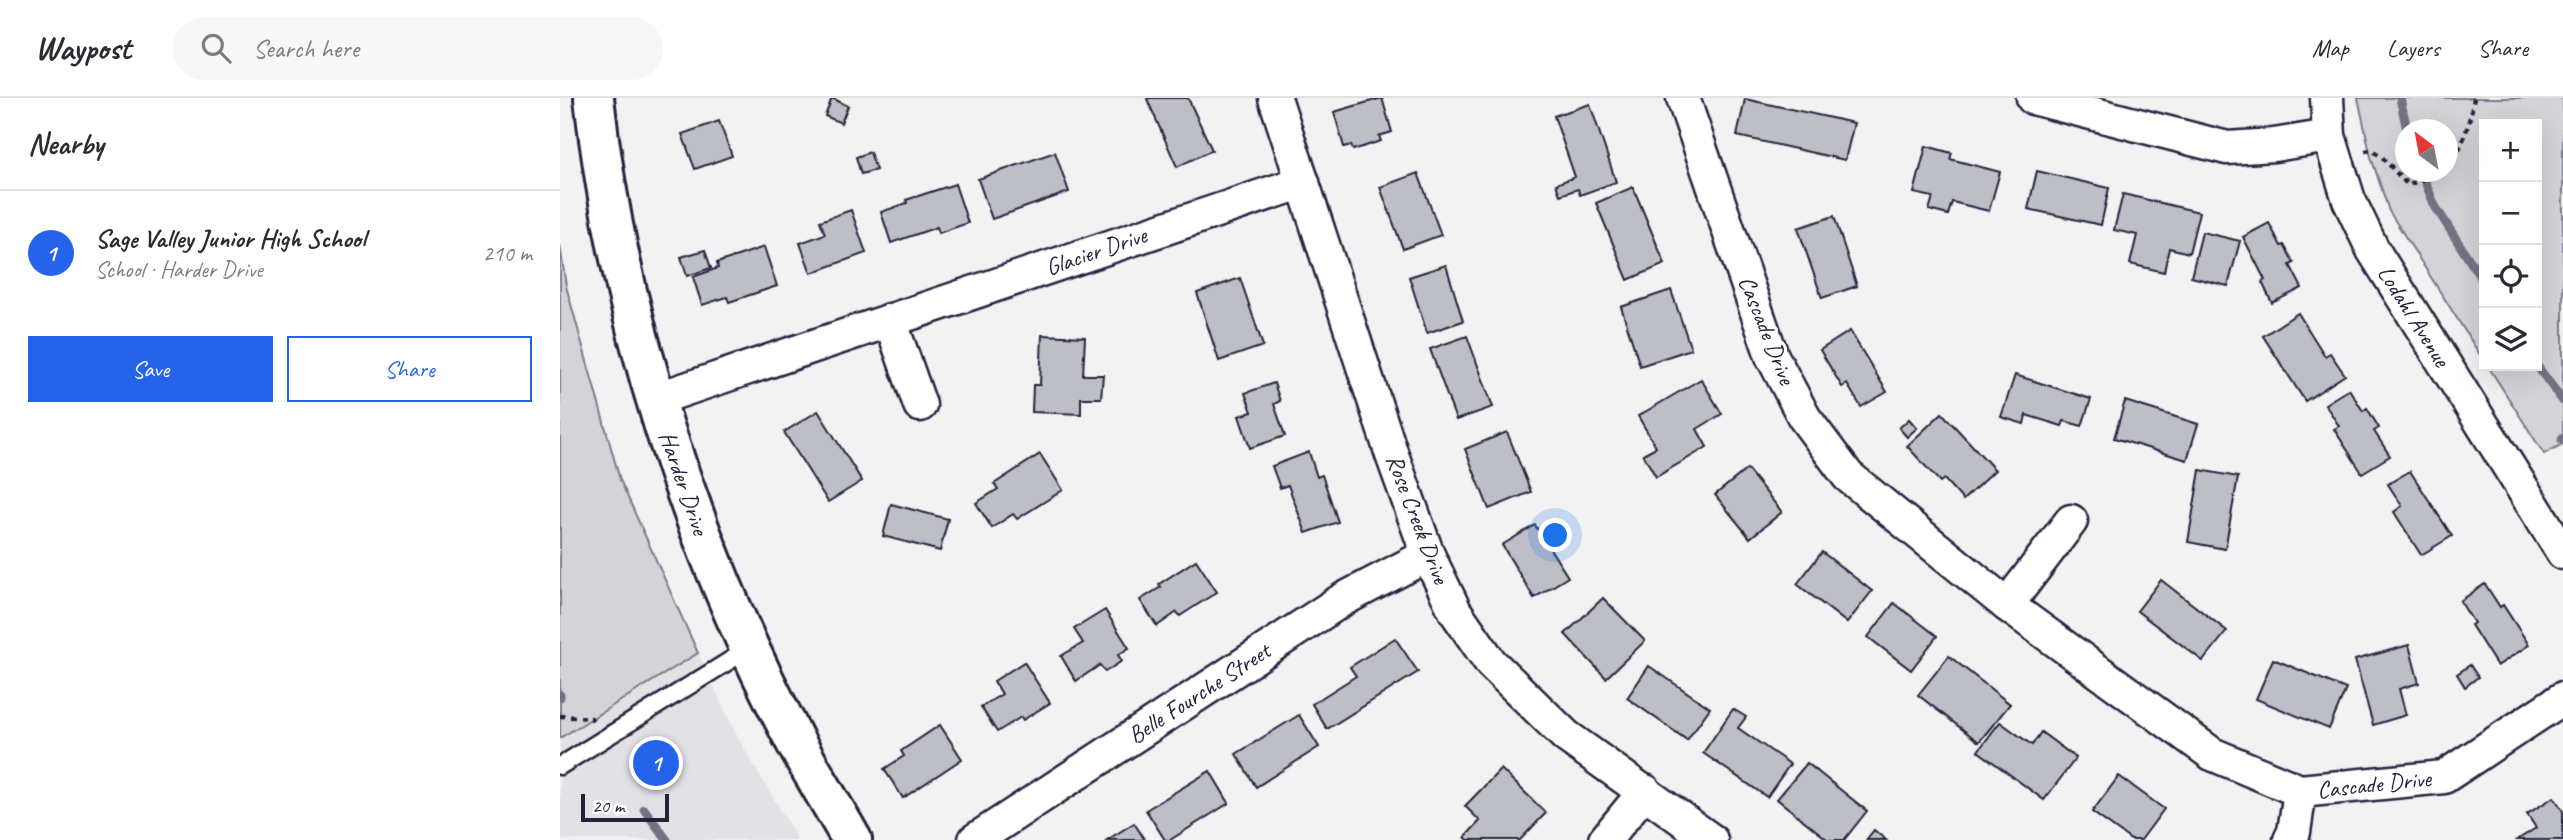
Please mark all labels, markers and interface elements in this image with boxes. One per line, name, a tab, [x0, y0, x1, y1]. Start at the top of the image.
search box	[173, 17, 663, 80]
text: Waypost	[35, 27, 131, 69]
icon: search	[197, 29, 235, 67]
text: Search here	[253, 32, 359, 65]
text: Map	[2312, 33, 2349, 63]
text: Layers	[2387, 33, 2440, 63]
text: Share	[2478, 33, 2528, 63]
north arrow	[2395, 119, 2458, 182]
map controls	[2479, 119, 2542, 371]
button: +	[2479, 119, 2542, 182]
text: Nearby	[28, 125, 104, 163]
button: −	[2479, 182, 2542, 245]
street label: Glacier Drive	[1042, 219, 1152, 282]
text: Sage Valley Junior High School	[95, 222, 366, 255]
text: 1	[46, 239, 56, 268]
text: 210 m	[483, 239, 532, 268]
button: locate	[2479, 245, 2542, 308]
text: School · Harder Drive	[95, 255, 263, 284]
street label: Lodahl Avenue	[2371, 260, 2458, 374]
street label: Cascade Drive	[1732, 271, 1803, 391]
button: layers	[2479, 308, 2542, 371]
button: Save	[28, 336, 273, 402]
button: Share	[287, 336, 532, 402]
street label: Harder Drive	[652, 427, 716, 541]
street label: Rose Creek Drive	[1380, 450, 1457, 590]
your location	[1538, 518, 1572, 552]
street label: Belle Fourche Street	[1122, 635, 1277, 750]
pin: 1	[633, 737, 679, 789]
street label: Cascade Drive	[2316, 763, 2435, 805]
scale bar	[581, 791, 668, 823]
text: 20 m	[592, 794, 624, 818]

